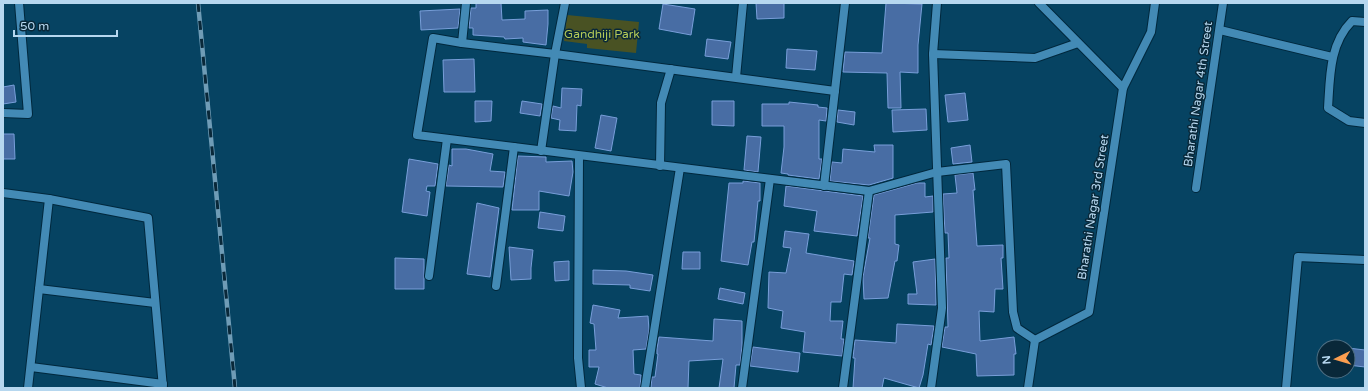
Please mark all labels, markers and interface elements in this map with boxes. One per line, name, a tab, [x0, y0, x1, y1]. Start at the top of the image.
scale bar	[14, 12, 117, 38]
text: 50 m	[20, 19, 49, 33]
street label: Bharathi Nagar 4th Street	[1181, 20, 1215, 168]
park label: Gandhiji Park	[564, 27, 640, 41]
street label: Bharathi Nagar 3rd Street	[1075, 133, 1111, 281]
north arrow	[1316, 339, 1356, 379]
text: N	[1320, 355, 1333, 365]

